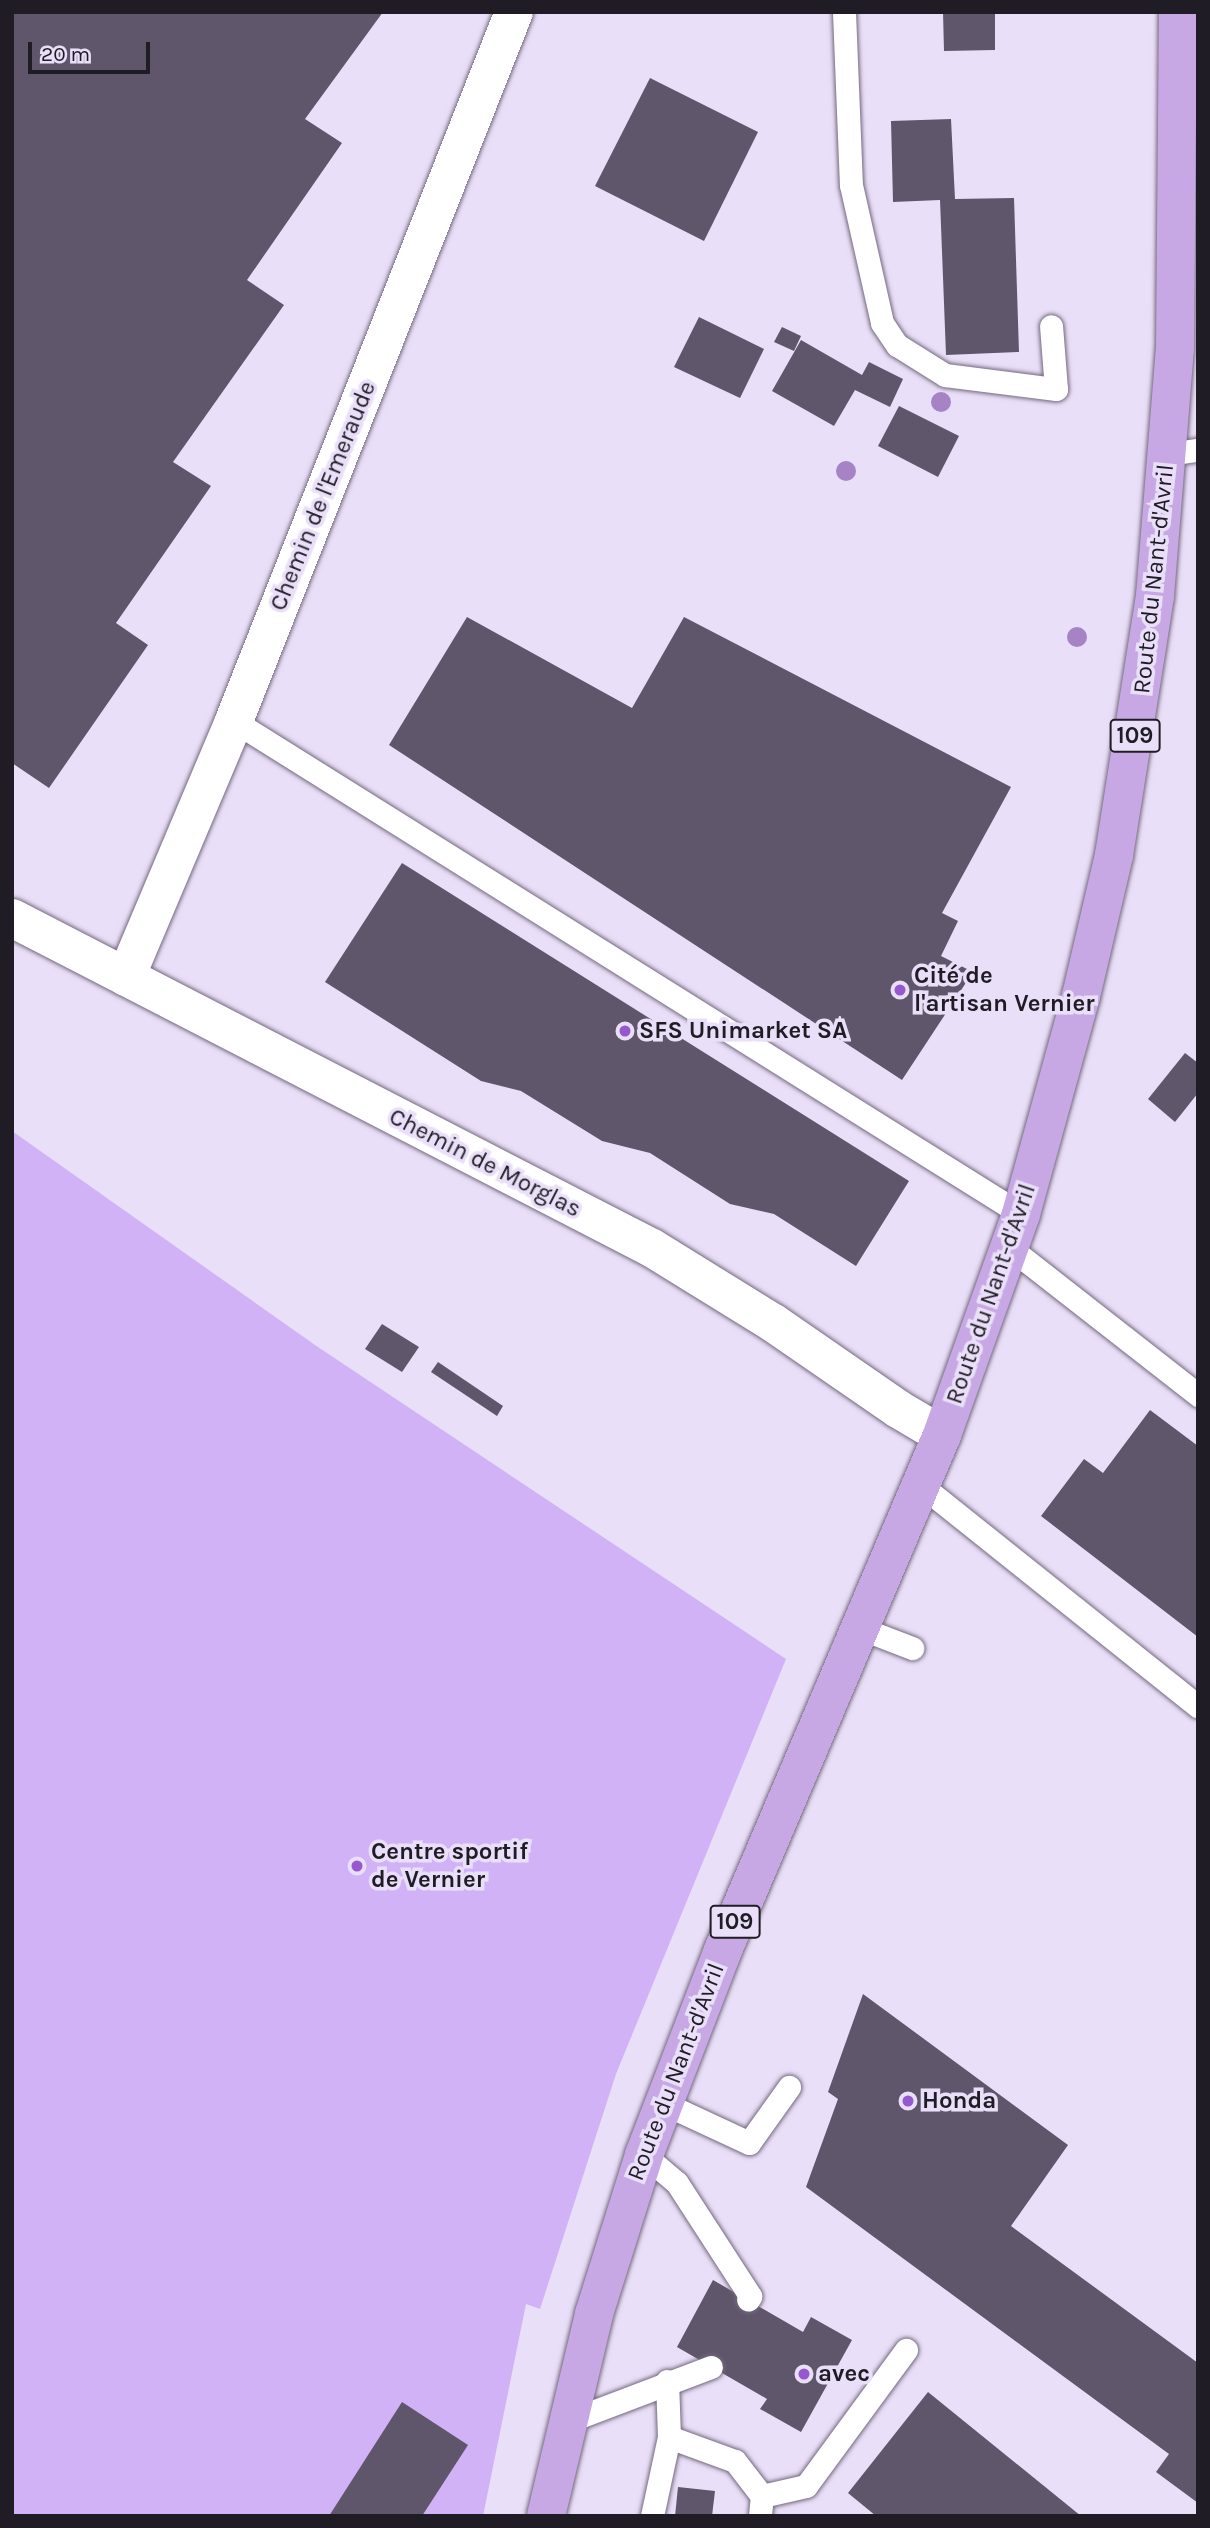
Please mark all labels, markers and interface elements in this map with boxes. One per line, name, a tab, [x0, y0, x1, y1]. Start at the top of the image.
scale bar	[32, 28, 154, 72]
text: 20 m	[41, 42, 90, 66]
street label: Chemin de l'Emeraude	[264, 377, 382, 615]
street label: Route du Nant-d'Avril	[1128, 463, 1180, 695]
road number: 109	[1109, 716, 1161, 756]
place label: Cité de l'artisan Vernier	[914, 962, 1095, 1018]
marker: Cité de l'artisan Vernier	[892, 982, 908, 998]
place label: SFS Unimarket SA	[639, 1017, 847, 1045]
marker: SFS Unimarket SA	[617, 1023, 633, 1039]
street label: Chemin de Morglas	[384, 1102, 586, 1224]
street label: Route du Nant-d'Avril	[940, 1180, 1042, 1408]
place label: Centre sportif de Vernier	[371, 1838, 528, 1894]
marker: Centre sportif de Vernier	[349, 1858, 365, 1874]
road number: 109	[709, 1902, 761, 1941]
street label: Route du Nant-d'Avril	[621, 1959, 731, 2185]
place label: Honda	[922, 2087, 996, 2115]
marker: Honda	[900, 2093, 916, 2109]
place label: avec	[818, 2360, 870, 2388]
marker: avec	[796, 2366, 812, 2382]

